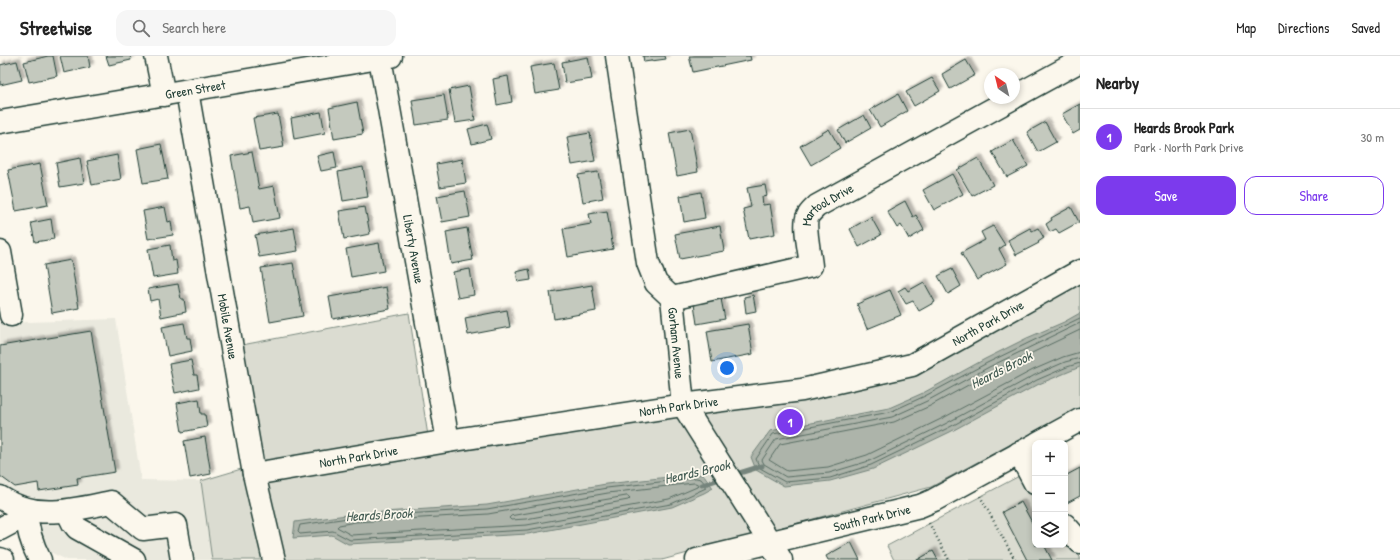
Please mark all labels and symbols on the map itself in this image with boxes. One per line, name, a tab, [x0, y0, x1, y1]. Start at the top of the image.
north arrow	[984, 68, 1020, 104]
street label: Green Street	[164, 75, 227, 103]
street label: Martool Drive	[797, 179, 857, 227]
street label: Liberty Avenue	[399, 213, 429, 285]
street label: Mobile Avenue	[214, 292, 243, 360]
street label: North Park Drive	[949, 295, 1027, 350]
street label: Gorham Avenue	[664, 306, 689, 380]
water label: Heards Brook	[967, 345, 1036, 393]
your location	[717, 358, 737, 378]
street label: North Park Drive	[638, 392, 719, 421]
pin: 1	[777, 407, 803, 437]
street label: North Park Drive	[318, 441, 399, 472]
water label: Heards Brook	[662, 454, 733, 488]
street label: South Park Drive	[832, 500, 912, 536]
water label: Heards Brook	[345, 503, 414, 525]

